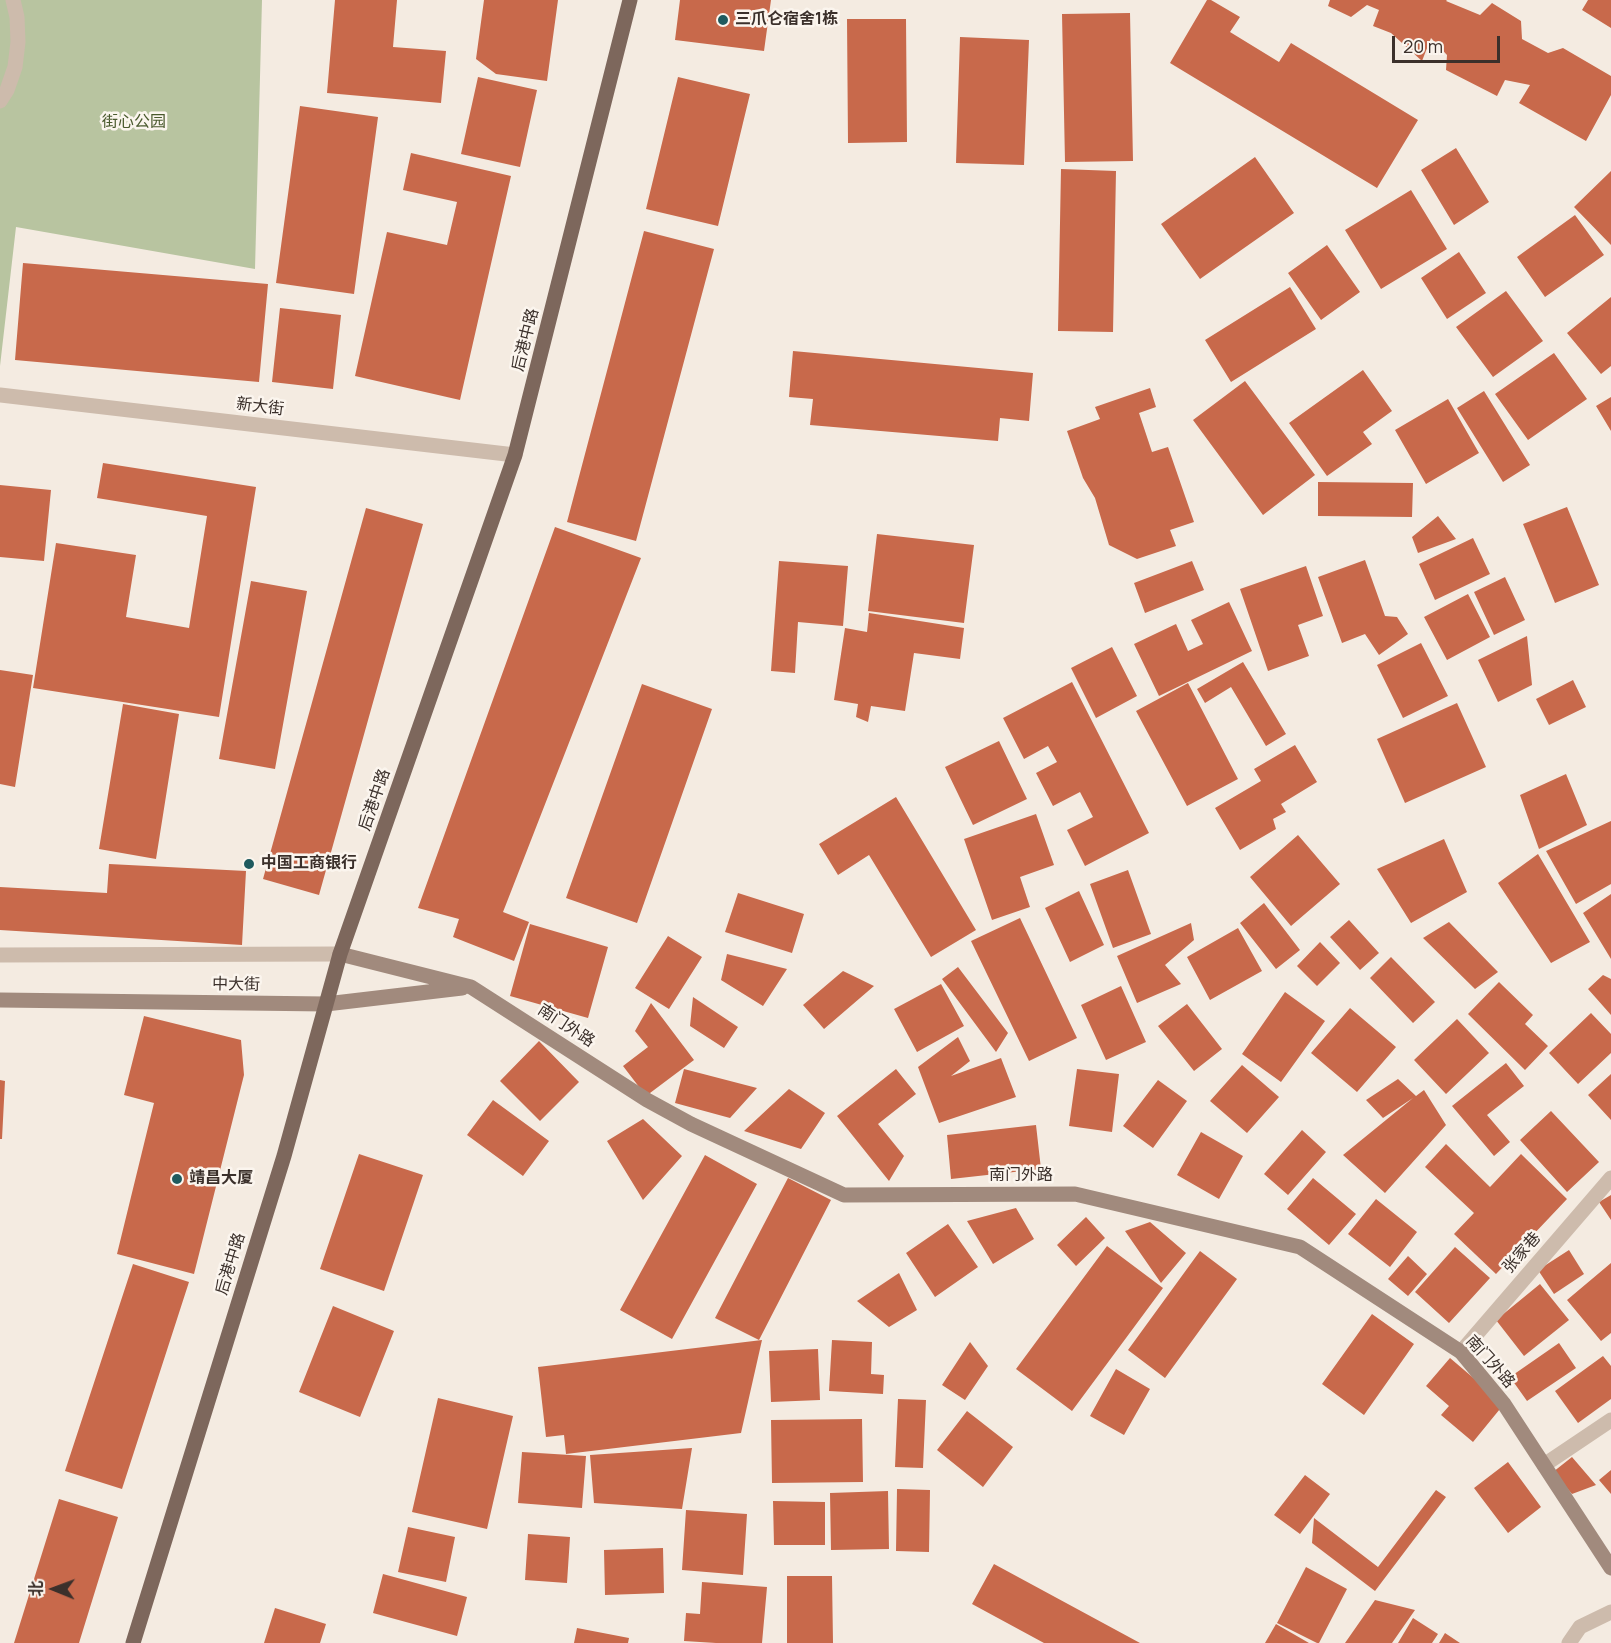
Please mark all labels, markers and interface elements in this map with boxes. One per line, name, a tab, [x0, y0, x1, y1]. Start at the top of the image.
place label: 三爪仑宿舍1栋	[735, 10, 838, 30]
marker: 三爪仑宿舍1栋	[716, 13, 730, 27]
scale bar	[1395, 24, 1503, 62]
text: 20 m	[1403, 34, 1443, 58]
park label: 街心公园	[102, 113, 166, 133]
street label: 后港中路	[509, 307, 543, 373]
street label: 新大街	[235, 395, 285, 419]
street label: 后港中路	[356, 767, 394, 833]
place label: 中国工商银行	[261, 854, 357, 874]
marker: 中国工商银行	[242, 857, 256, 871]
street label: 中大街	[212, 975, 260, 995]
street label: 南门外路	[534, 1001, 598, 1051]
street label: 南门外路	[989, 1166, 1053, 1186]
place label: 靖昌大厦	[189, 1169, 253, 1189]
marker: 靖昌大厦	[170, 1172, 184, 1186]
street label: 张家巷	[1499, 1229, 1545, 1277]
street label: 后港中路	[212, 1231, 250, 1297]
street label: 南门外路	[1461, 1332, 1519, 1392]
north arrow	[24, 1559, 84, 1619]
text: 北	[25, 1580, 47, 1597]

